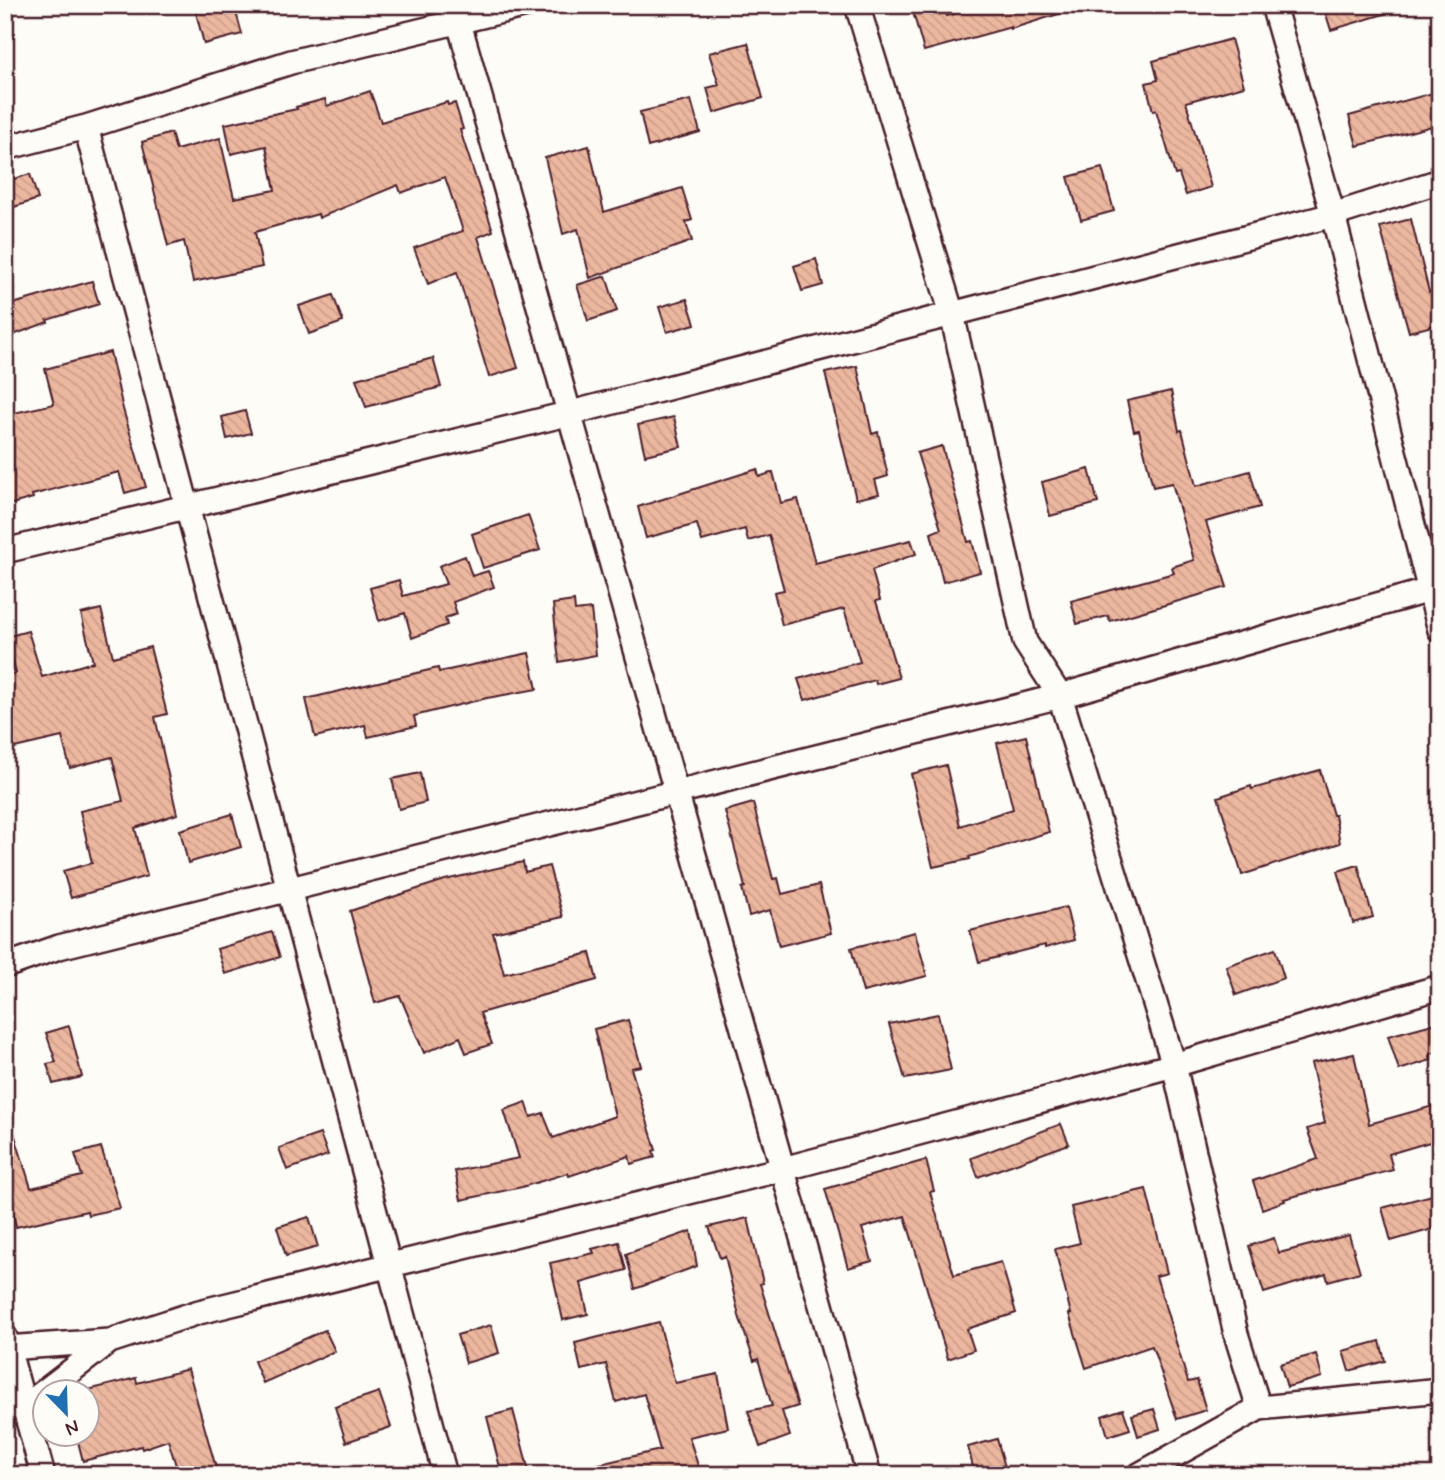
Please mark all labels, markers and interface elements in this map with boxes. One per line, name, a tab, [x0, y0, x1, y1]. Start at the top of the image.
north arrow	[32, 1378, 102, 1448]
text: N	[61, 1413, 83, 1441]

